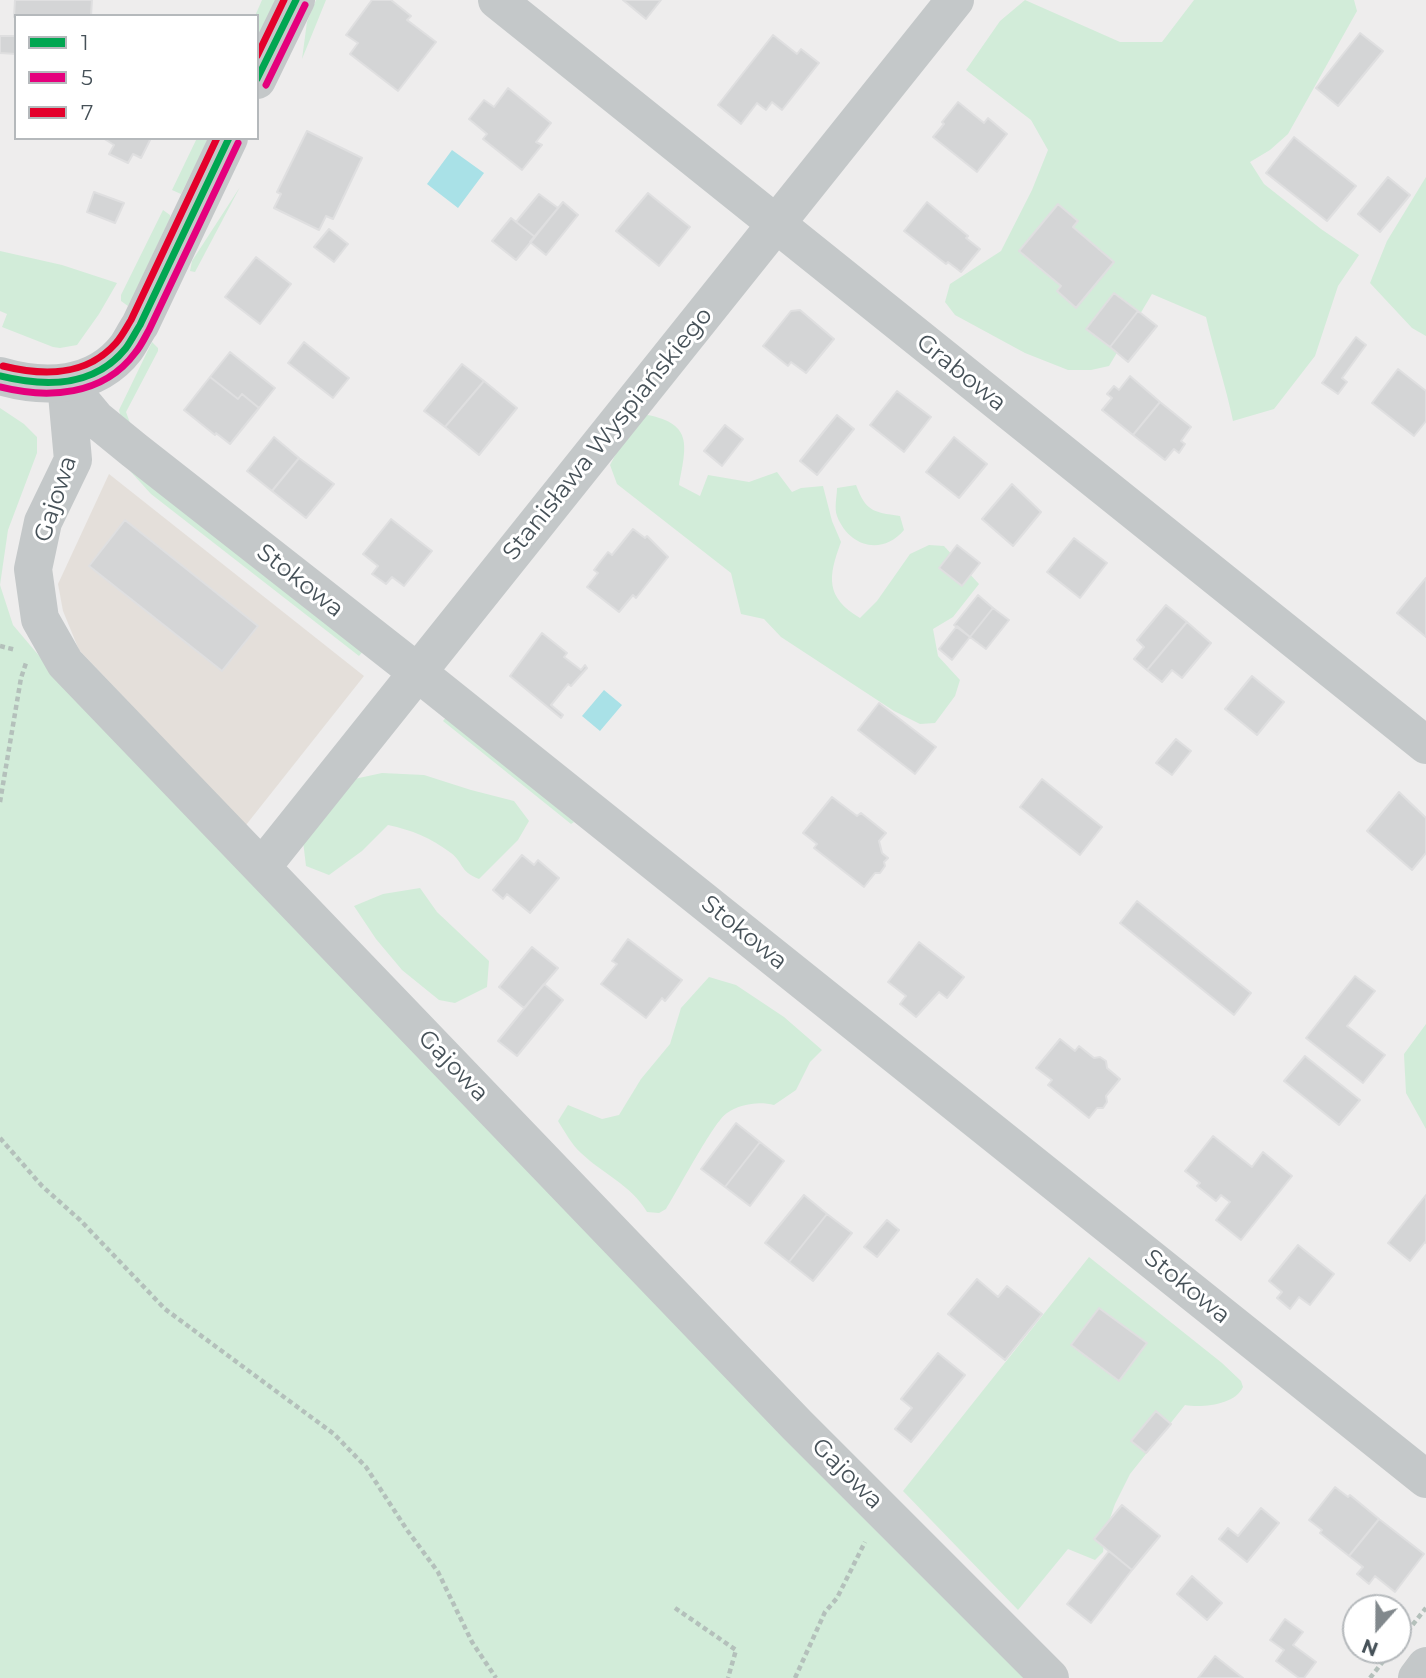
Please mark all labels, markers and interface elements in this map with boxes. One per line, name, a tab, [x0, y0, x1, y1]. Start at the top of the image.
legend	[14, 14, 259, 140]
text: 1	[81, 30, 89, 55]
text: 5	[81, 65, 93, 90]
text: 7	[81, 100, 93, 125]
street label: Stanisława Wyspiańskiego	[497, 302, 719, 566]
street label: Grabowa	[910, 328, 1012, 418]
street label: Gajowa	[29, 452, 83, 546]
street label: Stokowa	[251, 538, 349, 624]
street label: Stokowa	[695, 890, 793, 976]
street label: Gajowa	[412, 1024, 494, 1108]
street label: Stokowa	[1138, 1244, 1236, 1330]
street label: Gajowa	[805, 1432, 889, 1516]
north arrow	[1342, 1594, 1412, 1664]
text: N	[1359, 1634, 1381, 1661]

